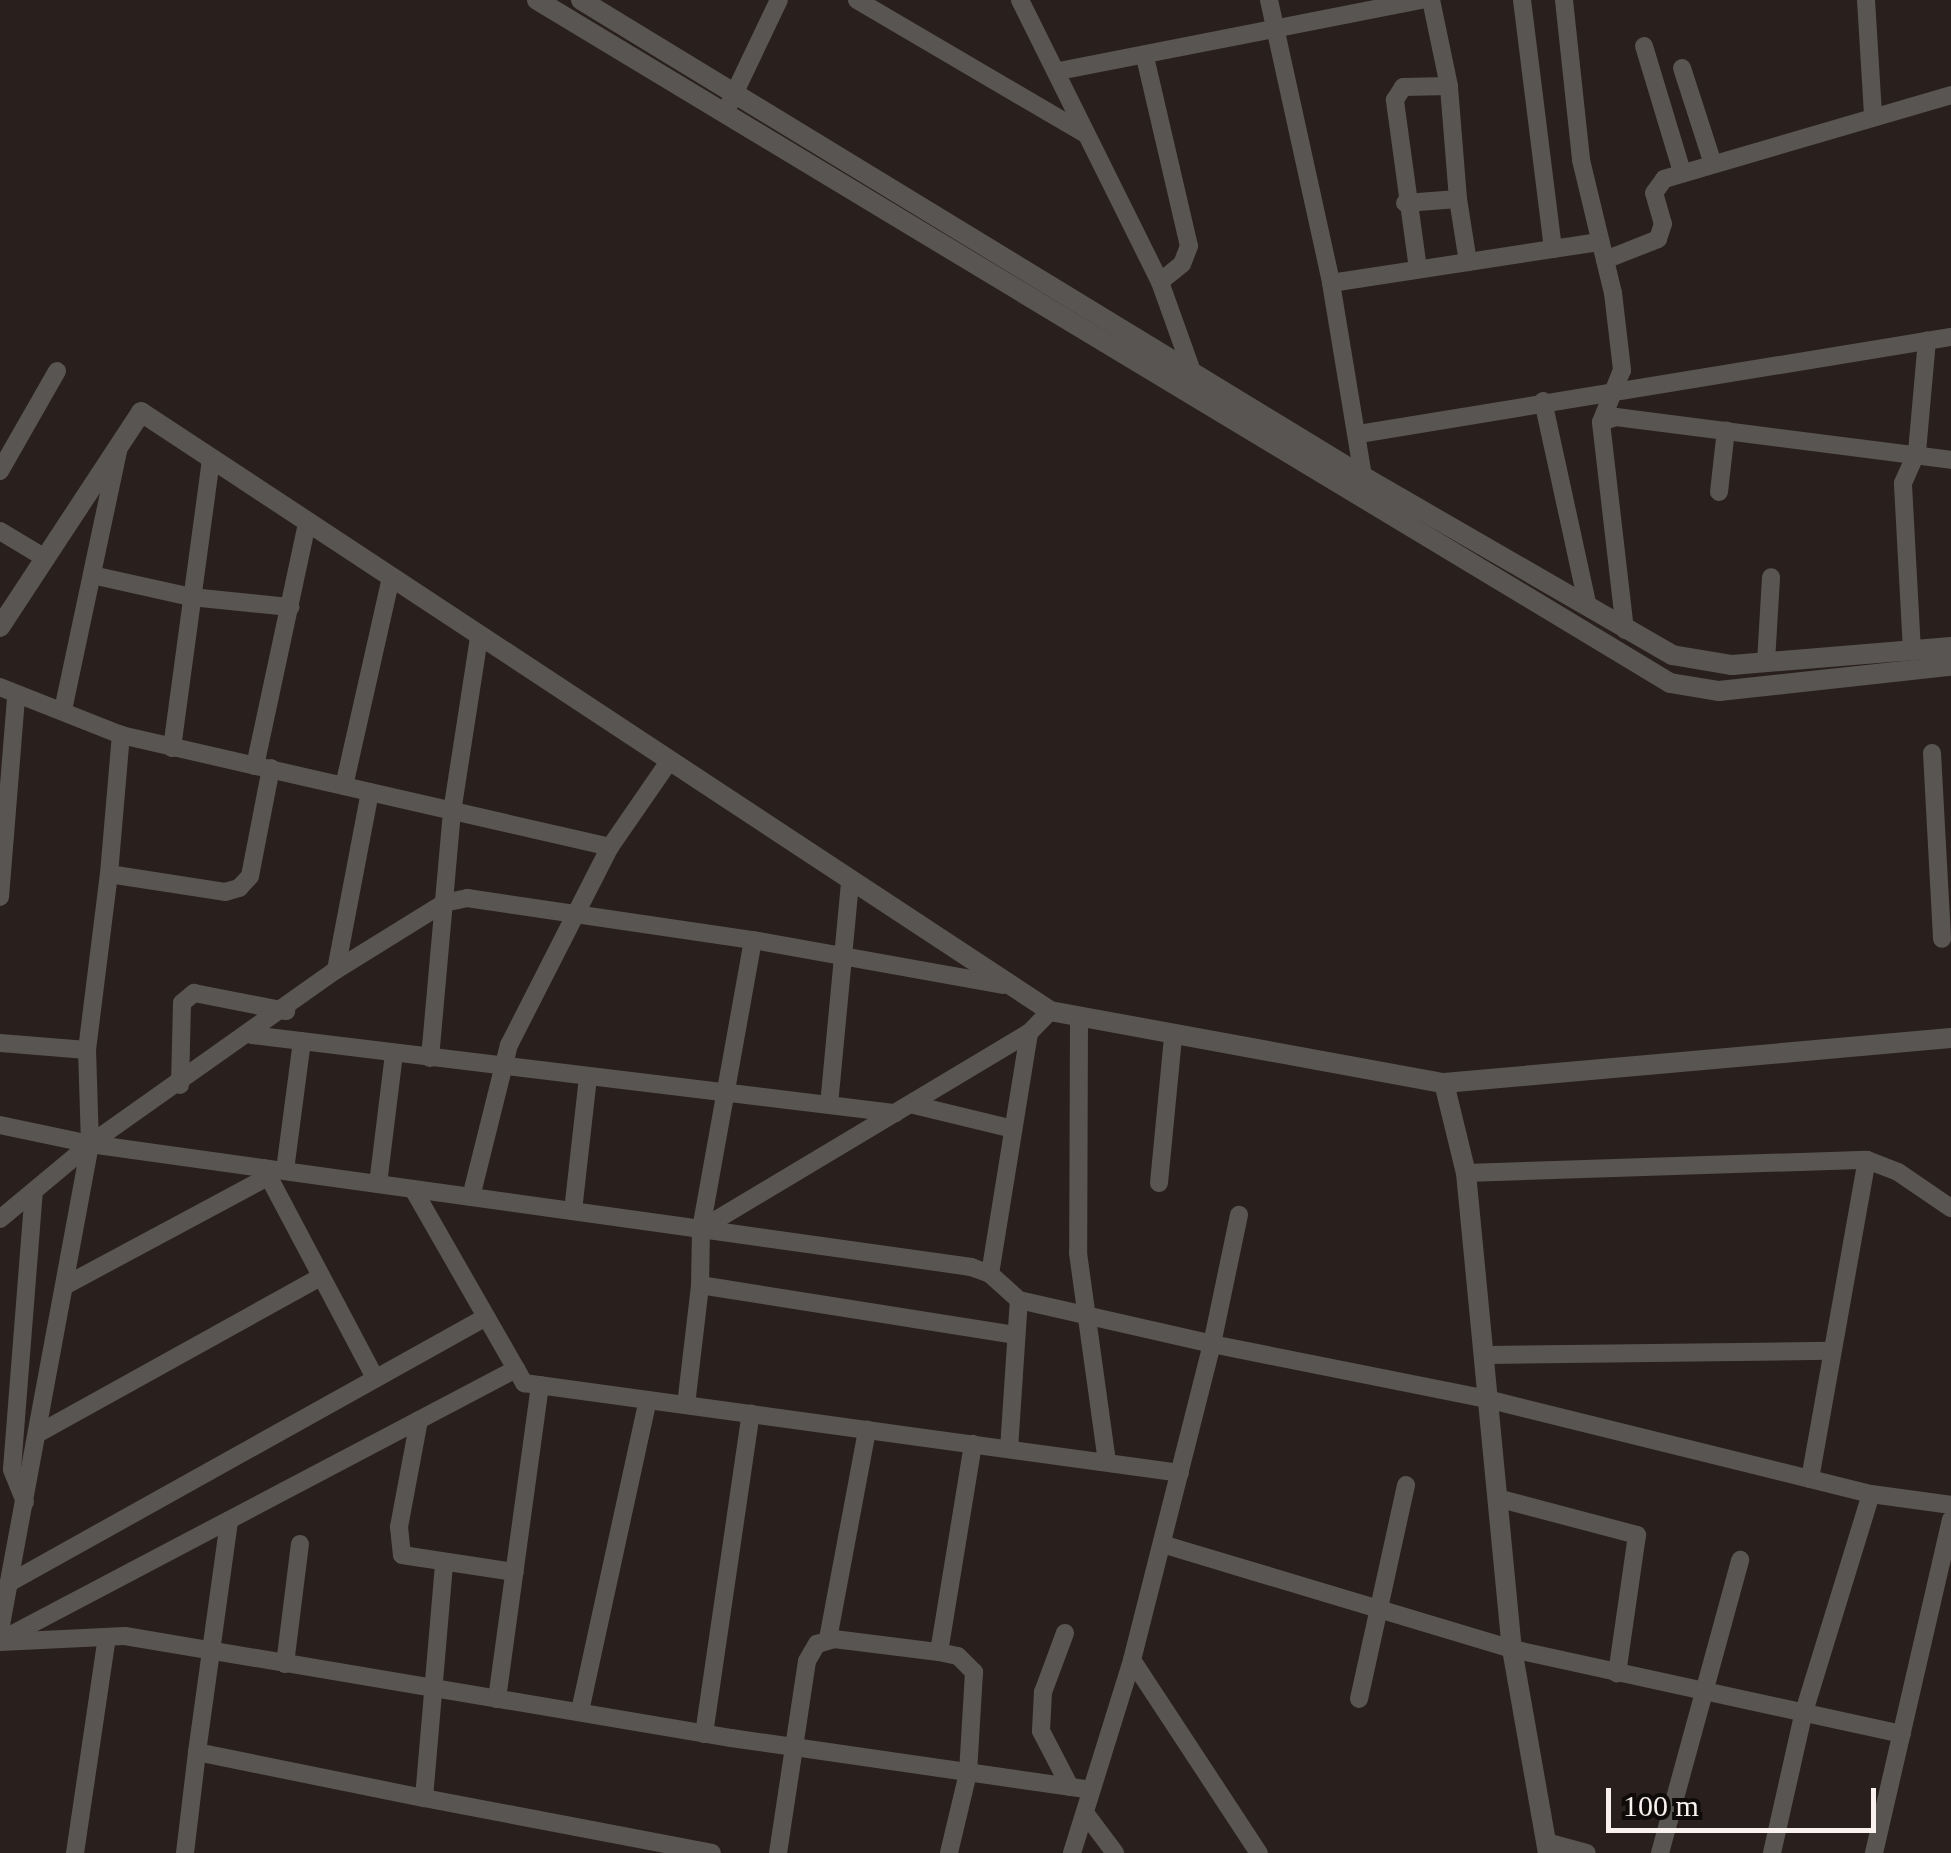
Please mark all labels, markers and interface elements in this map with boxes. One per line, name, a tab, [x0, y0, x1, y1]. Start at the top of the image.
scale bar	[1611, 1768, 1881, 1830]
text: 100 m	[1623, 1789, 1699, 1822]

